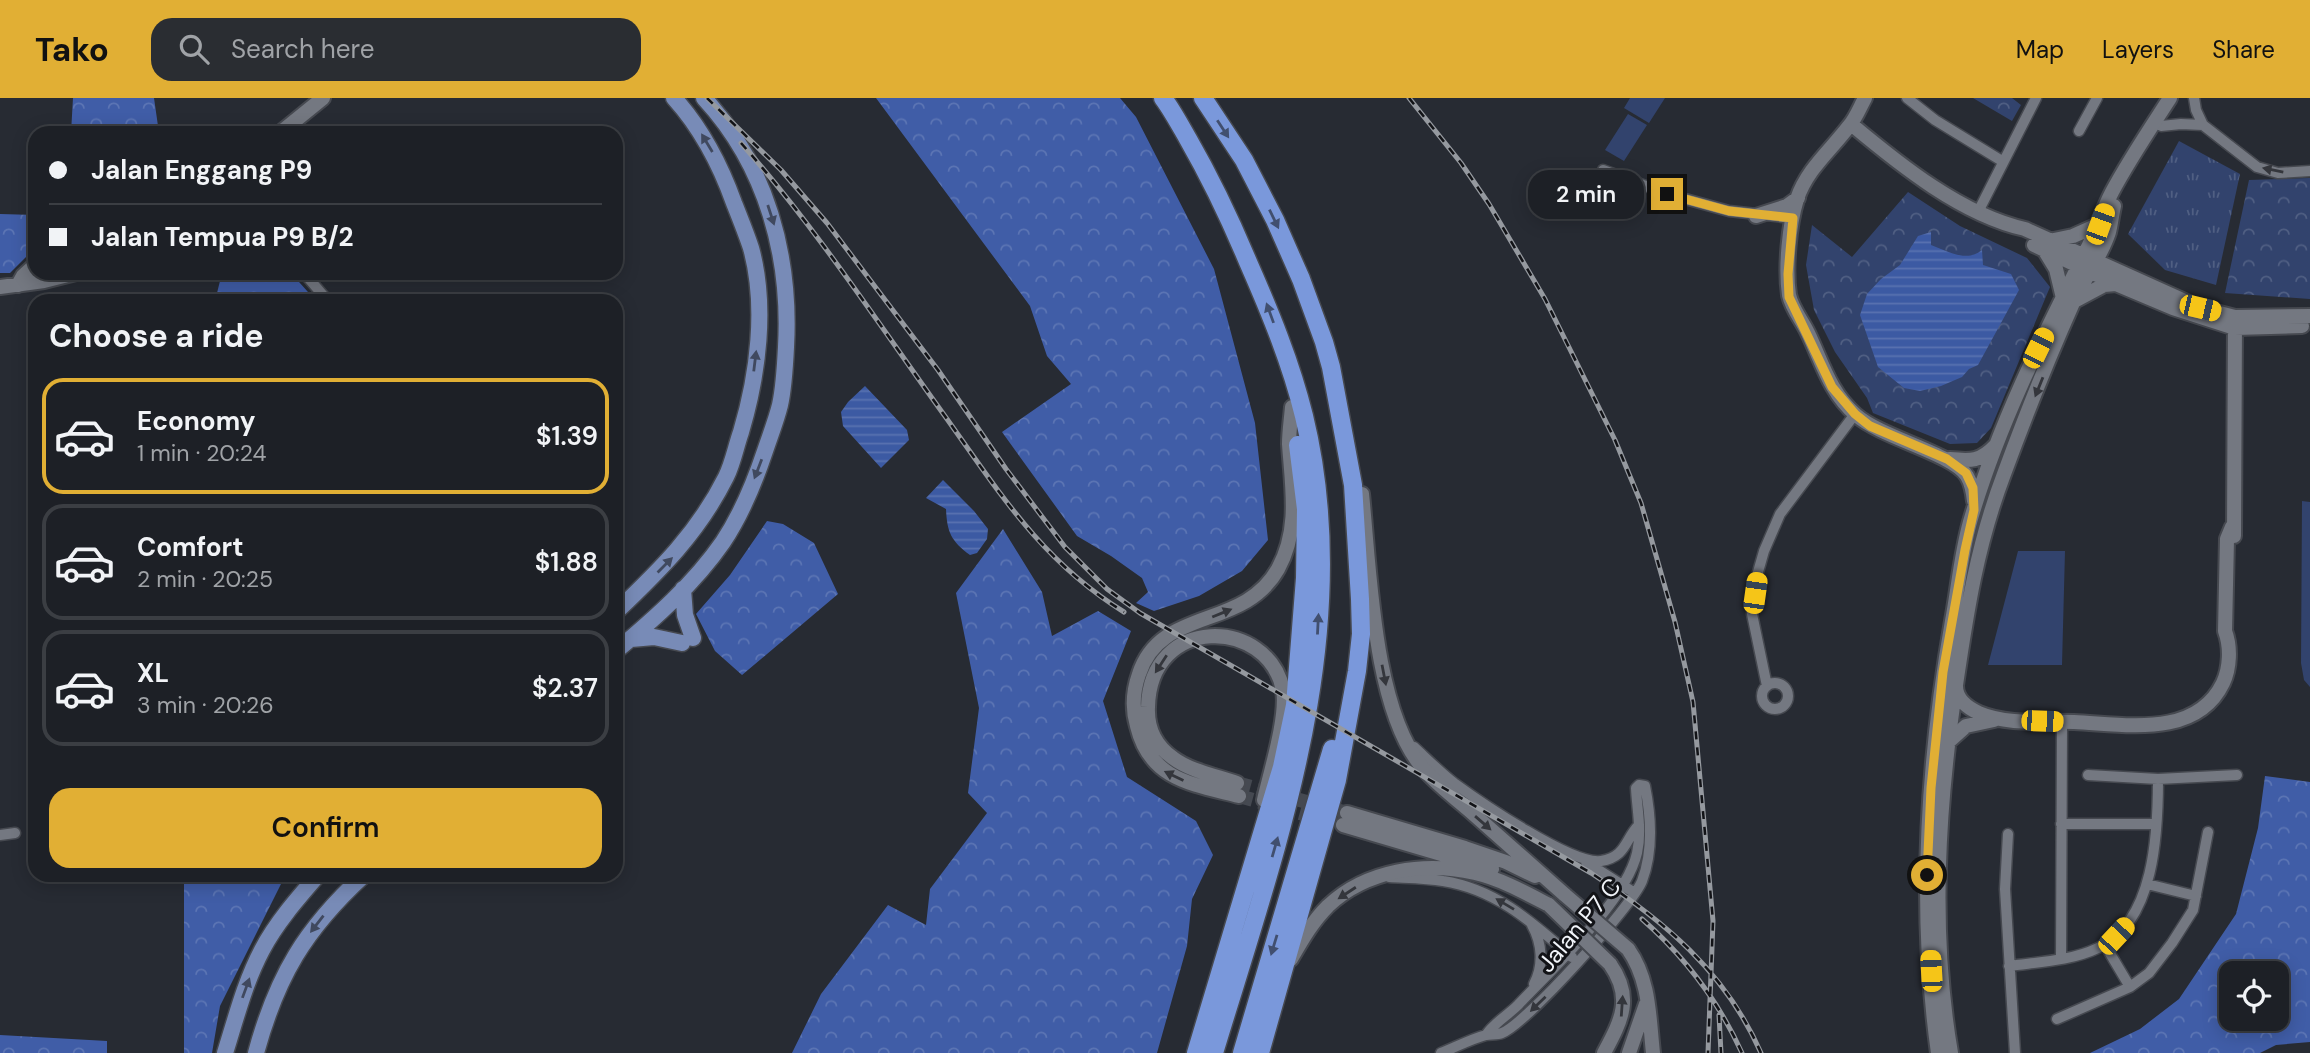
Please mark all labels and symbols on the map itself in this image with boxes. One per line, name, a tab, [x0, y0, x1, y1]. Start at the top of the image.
one-way arrow	[1217, 119, 1230, 139]
one-way arrow	[701, 134, 714, 153]
one-way arrow	[2262, 165, 2284, 176]
callout: 2 min	[1527, 170, 1642, 218]
route end	[1651, 178, 1683, 210]
car	[2083, 201, 2118, 247]
one-way arrow	[766, 205, 777, 226]
one-way arrow	[1268, 209, 1279, 229]
car	[2178, 293, 2223, 323]
one-way arrow	[1265, 303, 1276, 324]
car	[2020, 325, 2057, 371]
one-way arrow	[750, 350, 761, 372]
one-way arrow	[2034, 377, 2045, 398]
one-way arrow	[753, 459, 764, 480]
one-way arrow	[657, 557, 673, 573]
car	[1742, 571, 1769, 615]
one-way arrow	[1212, 608, 1233, 619]
one-way arrow	[1312, 612, 1323, 634]
one-way arrow	[1154, 655, 1168, 673]
one-way arrow	[1379, 664, 1390, 686]
car	[2021, 710, 2064, 732]
one-way arrow	[1164, 770, 1184, 781]
one-way arrow	[1474, 814, 1491, 830]
one-way arrow	[1271, 836, 1281, 857]
route start	[1911, 859, 1943, 891]
street label: Jalan P7 C	[1530, 871, 1628, 979]
one-way arrow	[1337, 886, 1356, 899]
one-way arrow	[1496, 897, 1515, 910]
car	[2094, 913, 2139, 959]
one-way arrow	[311, 915, 325, 933]
one-way arrow	[1268, 935, 1278, 956]
car	[1920, 949, 1943, 993]
one-way arrow	[241, 978, 252, 999]
one-way arrow	[1617, 995, 1628, 1017]
one-way arrow	[1530, 996, 1547, 1012]

